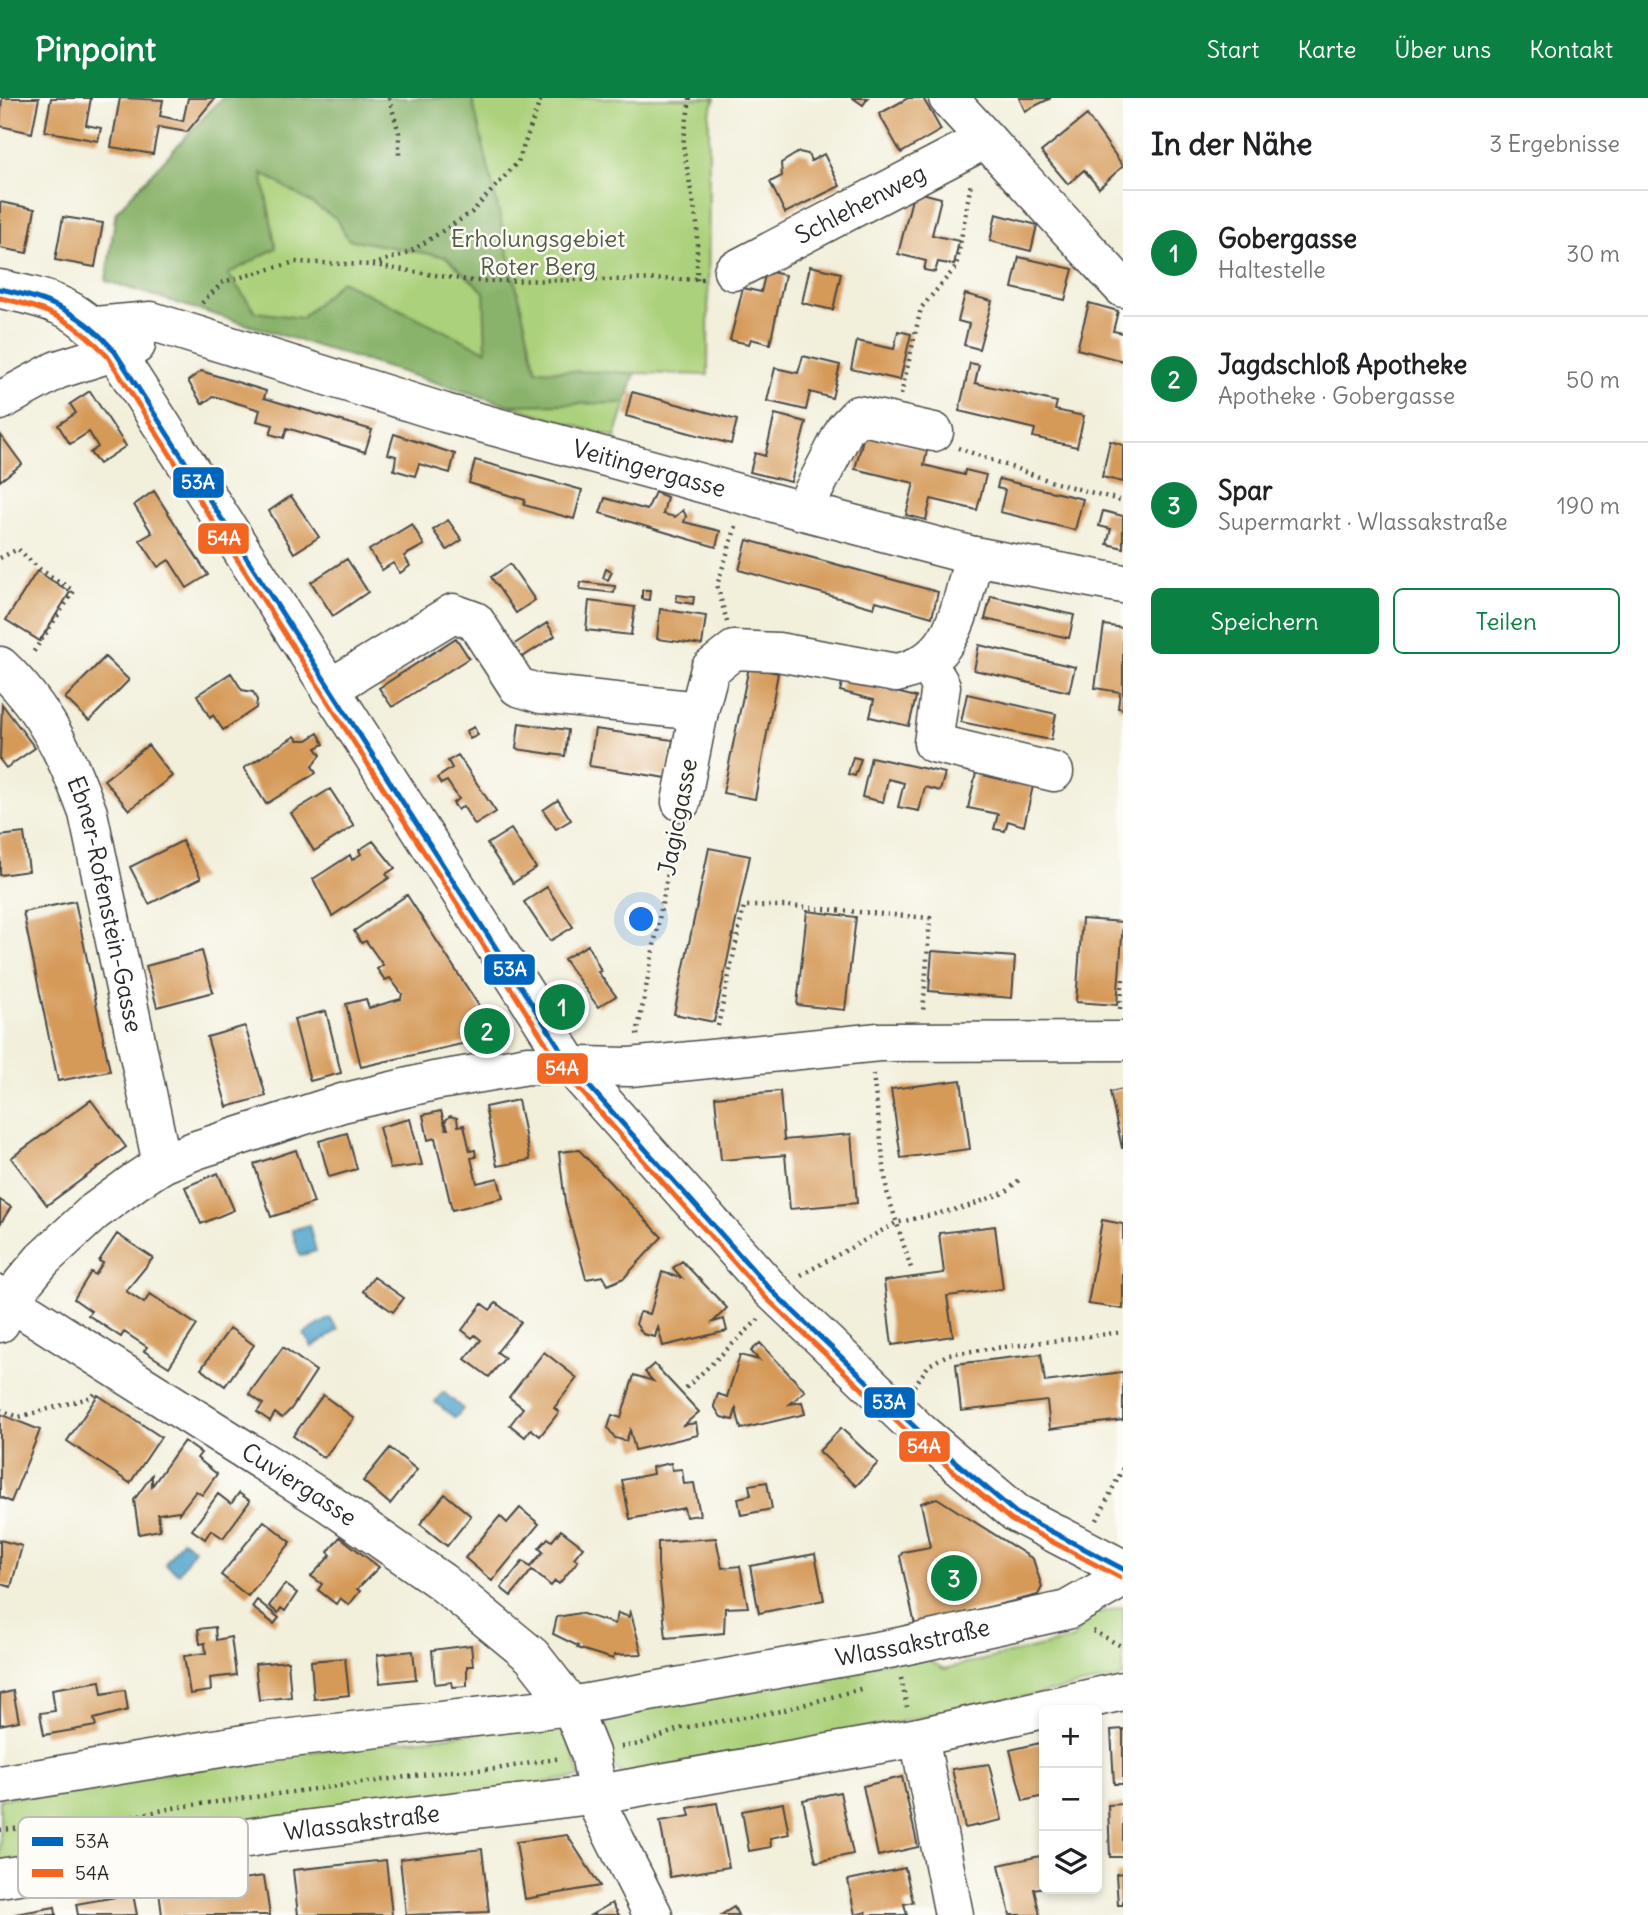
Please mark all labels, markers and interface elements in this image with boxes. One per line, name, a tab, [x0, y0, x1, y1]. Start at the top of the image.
text: Pinpoint	[35, 28, 156, 70]
text: Start	[1207, 34, 1259, 64]
text: Karte	[1297, 34, 1356, 64]
text: Über uns	[1394, 34, 1491, 64]
text: Kontakt	[1529, 34, 1613, 64]
text: In der Nähe	[1151, 125, 1313, 163]
text: 3 Ergebnisse	[1489, 129, 1620, 158]
street label: Schlehenweg	[790, 157, 931, 250]
text: Gobergasse	[1218, 222, 1357, 255]
park label: Erholungsgebiet Roter Berg	[451, 223, 625, 281]
text: 1	[1169, 239, 1179, 268]
text: 30 m	[1566, 239, 1620, 268]
text: Haltestelle	[1218, 255, 1326, 284]
text: Jagdschloß Apotheke	[1218, 348, 1467, 381]
text: 2	[1168, 365, 1180, 394]
text: 50 m	[1566, 365, 1620, 394]
text: Apotheke · Gobergasse	[1218, 381, 1455, 410]
street label: Veitingergasse	[570, 433, 729, 503]
line badge: 53A	[172, 466, 225, 499]
text: 53A	[181, 470, 215, 494]
text: Spar	[1218, 474, 1273, 507]
text: 3	[1167, 491, 1181, 520]
text: 190 m	[1557, 491, 1620, 520]
text: Supermarkt · Wlassakstraße	[1218, 507, 1508, 536]
line badge: 54A	[197, 522, 250, 555]
text: 54A	[207, 526, 241, 550]
button: Speichern	[1151, 588, 1379, 654]
button: Teilen	[1393, 588, 1620, 654]
street label: Jagicgasse	[651, 756, 703, 878]
street label: Ebner-Rofenstein-Gasse	[61, 771, 150, 1035]
your location	[624, 902, 658, 936]
line badge: 53A	[483, 953, 536, 986]
text: 53A	[493, 957, 527, 981]
pin: 1	[539, 981, 585, 1033]
pin: 2	[464, 1005, 510, 1057]
line badge: 54A	[536, 1052, 589, 1085]
text: 54A	[545, 1056, 579, 1080]
line badge: 53A	[863, 1386, 916, 1419]
text: 53A	[872, 1390, 906, 1414]
line badge: 54A	[898, 1430, 951, 1463]
text: 54A	[907, 1434, 941, 1458]
street label: Cuviergasse	[236, 1436, 363, 1532]
pin: 3	[931, 1552, 977, 1604]
street label: Wlassakstraße	[833, 1611, 992, 1672]
map controls	[1039, 1705, 1102, 1894]
button: +	[1039, 1705, 1102, 1768]
button: −	[1039, 1768, 1102, 1831]
street label: Wlassakstraße	[282, 1797, 441, 1846]
legend	[18, 1817, 248, 1898]
text: 53A	[75, 1829, 109, 1853]
button: layers	[1039, 1831, 1102, 1894]
text: 54A	[75, 1861, 109, 1885]

